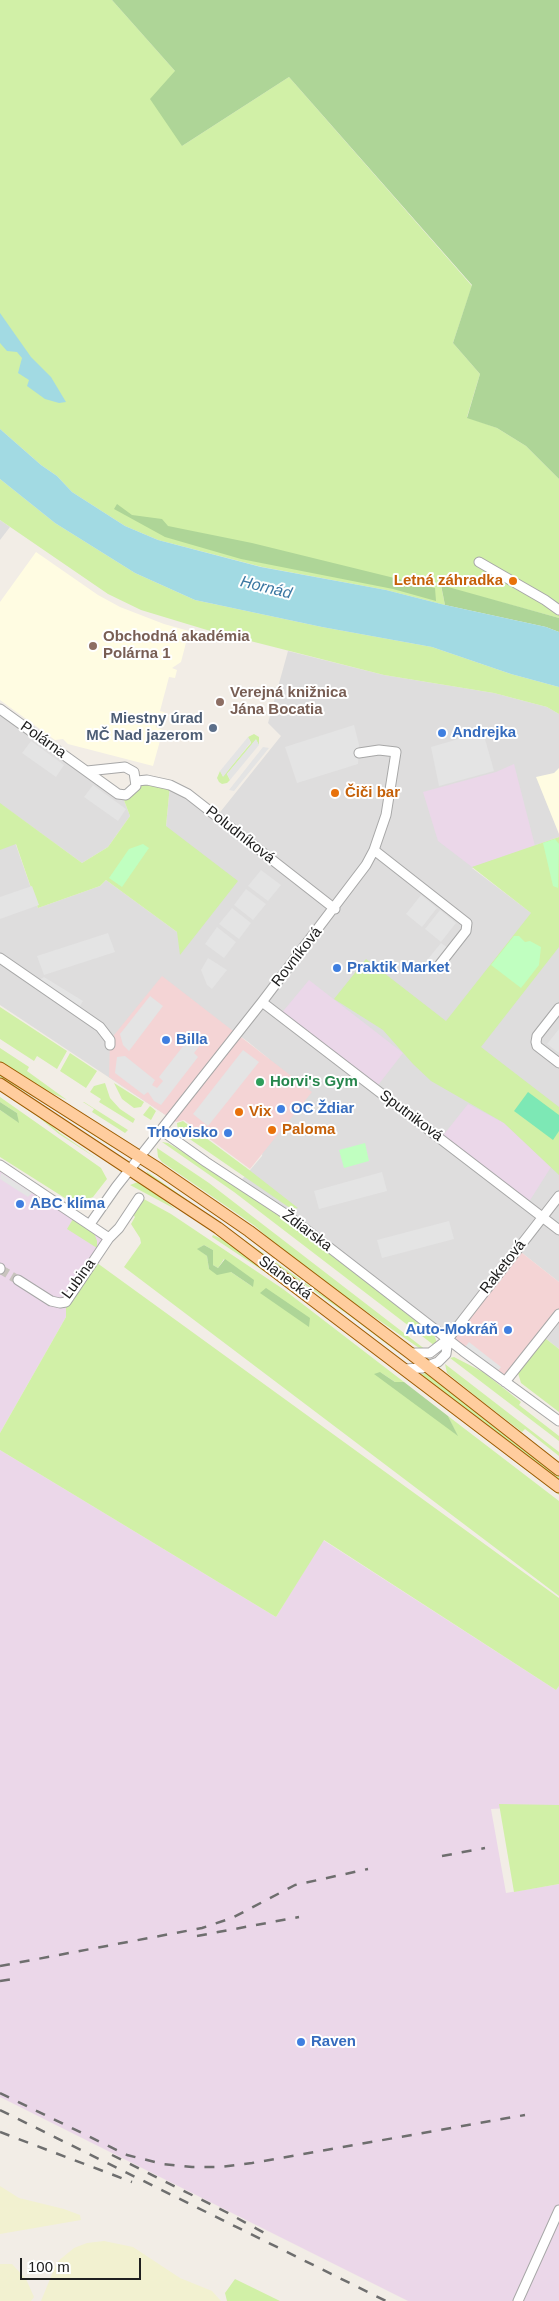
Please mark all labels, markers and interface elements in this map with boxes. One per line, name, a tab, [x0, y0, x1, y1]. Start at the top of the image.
water label: Hornád	[238, 572, 294, 604]
place label: Letná záhradka	[394, 572, 503, 590]
marker: Letná záhradka	[507, 575, 519, 587]
place label: Obchodná akadémia Polárna 1	[103, 628, 250, 663]
marker: Obchodná akadémia Polárna 1	[87, 640, 99, 652]
place label: Verejná knižnica Jána Bocatia	[230, 684, 347, 719]
marker: Verejná knižnica Jána Bocatia	[214, 696, 226, 708]
place label: Miestny úrad MČ Nad jazerom	[86, 710, 203, 745]
street label: Polárna	[17, 718, 69, 762]
marker: Miestny úrad MČ Nad jazerom	[207, 722, 219, 734]
place label: Andrejka	[452, 724, 516, 742]
marker: Andrejka	[436, 727, 448, 739]
place label: Čiči bar	[345, 784, 400, 802]
marker: Čiči bar	[329, 787, 341, 799]
street label: Poludníková	[202, 802, 278, 868]
street label: Rovníková	[268, 924, 326, 990]
place label: Praktik Market	[347, 959, 450, 977]
marker: Praktik Market	[331, 962, 343, 974]
place label: Billa	[176, 1031, 208, 1049]
marker: Billa	[160, 1034, 172, 1046]
place label: Horvi's Gym	[270, 1073, 358, 1091]
marker: Horvi's Gym	[254, 1076, 266, 1088]
street label: Sputniková	[376, 1086, 446, 1146]
place label: OC Ždiar	[291, 1100, 354, 1118]
place label: Vix	[249, 1103, 271, 1121]
marker: OC Ždiar	[275, 1103, 287, 1115]
marker: Vix	[233, 1106, 245, 1118]
place label: Paloma	[282, 1121, 335, 1139]
place label: Trhovisko	[147, 1124, 218, 1142]
marker: Paloma	[266, 1124, 278, 1136]
marker: Trhovisko	[222, 1127, 234, 1139]
place label: ABC klíma	[30, 1195, 105, 1213]
marker: ABC klíma	[14, 1198, 26, 1210]
street label: Ždiarska	[279, 1207, 335, 1255]
street label: Raketová	[476, 1236, 530, 1298]
street label: Slanecká	[255, 1252, 315, 1304]
street label: Lubina	[58, 1255, 100, 1303]
place label: Auto-Mokráň	[406, 1321, 498, 1339]
marker: Auto-Mokráň	[502, 1324, 514, 1336]
place label: Raven	[311, 2033, 356, 2051]
marker: Raven	[295, 2036, 307, 2048]
scale bar	[22, 2248, 144, 2280]
text: 100 m	[28, 2258, 70, 2275]

